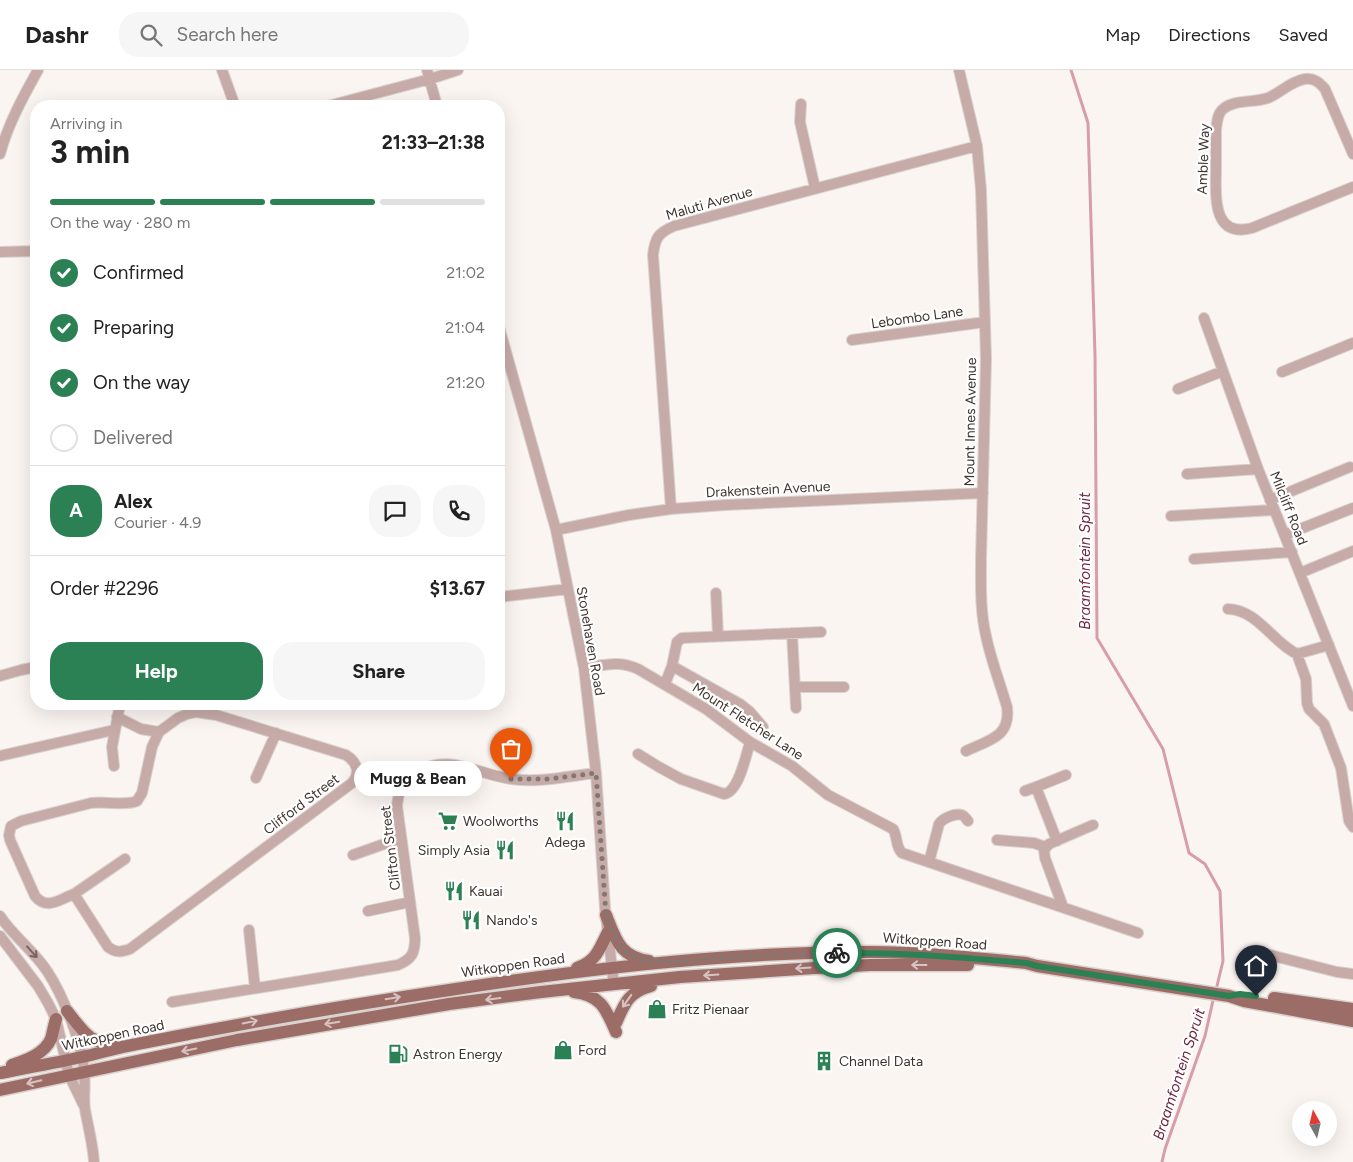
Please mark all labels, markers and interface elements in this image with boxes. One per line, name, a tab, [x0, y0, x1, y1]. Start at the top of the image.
search box	[119, 12, 469, 57]
text: Dashr	[25, 20, 89, 49]
icon: search	[137, 21, 165, 49]
text: Search here	[177, 23, 278, 46]
text: Map	[1105, 24, 1140, 46]
text: Directions	[1168, 24, 1250, 46]
text: Saved	[1278, 24, 1328, 46]
text: Arriving in	[50, 114, 122, 133]
street label: Amble Way	[1194, 123, 1213, 195]
text: 21:33–21:38	[382, 131, 485, 154]
text: 3 min	[50, 133, 130, 171]
street label: Maluti Avenue	[664, 183, 755, 224]
text: On the way · 280 m	[50, 213, 190, 232]
icon: check	[50, 259, 78, 287]
text: Confirmed	[93, 261, 184, 284]
text: 21:02	[446, 263, 485, 282]
street label: Lebombo Lane	[870, 303, 965, 332]
icon: check	[50, 314, 78, 342]
text: Preparing	[93, 316, 174, 339]
text: 21:04	[445, 318, 485, 337]
street label: Mount Innes Avenue	[961, 357, 980, 487]
icon: check	[50, 369, 78, 397]
text: On the way	[93, 371, 190, 394]
text: 21:20	[446, 373, 485, 392]
text: Delivered	[93, 426, 173, 449]
street label: Milcliff Road	[1266, 469, 1311, 548]
street label: Drakenstein Avenue	[705, 478, 831, 501]
button: chat	[369, 485, 421, 537]
button: phone	[433, 485, 485, 537]
text: Alex	[114, 490, 153, 513]
water label: Braamfontein Spruit	[1076, 492, 1094, 630]
text: A	[69, 499, 83, 522]
text: Courier · 4.9	[114, 513, 201, 532]
text: Order #2296	[50, 577, 159, 600]
text: $13.67	[430, 577, 485, 600]
street label: Stonehaven Road	[573, 585, 608, 697]
button: Help	[50, 642, 263, 700]
button: Share	[273, 642, 485, 700]
street label: Mount Fletcher Lane	[689, 679, 807, 764]
pin	[490, 728, 532, 779]
icon: bag	[497, 735, 525, 763]
callout: Mugg & Bean	[354, 762, 481, 796]
text: Mugg & Bean	[370, 769, 466, 788]
street label: Clifford Street	[260, 770, 343, 838]
street label: Clifton Street	[377, 805, 404, 891]
supermarket icon: Woolworths	[437, 810, 459, 832]
restaurant icon: Adega	[554, 810, 576, 832]
place label: Woolworths	[463, 813, 538, 830]
place label: Adega	[545, 834, 585, 851]
restaurant icon: Simply Asia	[494, 839, 516, 861]
place label: Simply Asia	[418, 842, 490, 859]
restaurant icon: Kauai	[443, 880, 465, 902]
place label: Kauai	[469, 883, 503, 900]
restaurant icon: Nando's	[460, 909, 482, 931]
place label: Nando's	[486, 912, 537, 929]
courier	[812, 928, 862, 978]
street label: Witkoppen Road	[882, 929, 988, 954]
icon: bike	[823, 939, 851, 967]
pin	[1235, 945, 1277, 996]
one-way arrow	[27, 946, 38, 959]
street label: Witkoppen Road	[460, 950, 566, 981]
icon: home	[1242, 952, 1270, 980]
one-way arrow	[911, 960, 928, 970]
one-way arrow	[795, 964, 811, 973]
one-way arrow	[703, 970, 719, 980]
one-way arrow	[385, 993, 401, 1003]
one-way arrow	[485, 994, 501, 1004]
one-way arrow	[622, 994, 632, 1008]
shop icon: Fritz Pienaar	[646, 998, 668, 1020]
place label: Fritz Pienaar	[672, 1001, 749, 1018]
water label: Braamfontein Spruit	[1149, 1006, 1209, 1142]
street label: Witkoppen Road	[60, 1016, 166, 1055]
one-way arrow	[242, 1017, 258, 1026]
one-way arrow	[325, 1019, 341, 1029]
shop icon: Ford	[552, 1039, 574, 1061]
place label: Ford	[578, 1042, 607, 1059]
fuel station icon: Astron Energy	[387, 1043, 409, 1065]
one-way arrow	[182, 1046, 198, 1055]
place label: Astron Energy	[413, 1046, 503, 1063]
building icon: Channel Data	[813, 1050, 835, 1072]
place label: Channel Data	[839, 1053, 923, 1070]
one-way arrow	[27, 1078, 43, 1087]
north arrow	[1292, 1101, 1338, 1146]
map controls	[1292, 1101, 1337, 1146]

